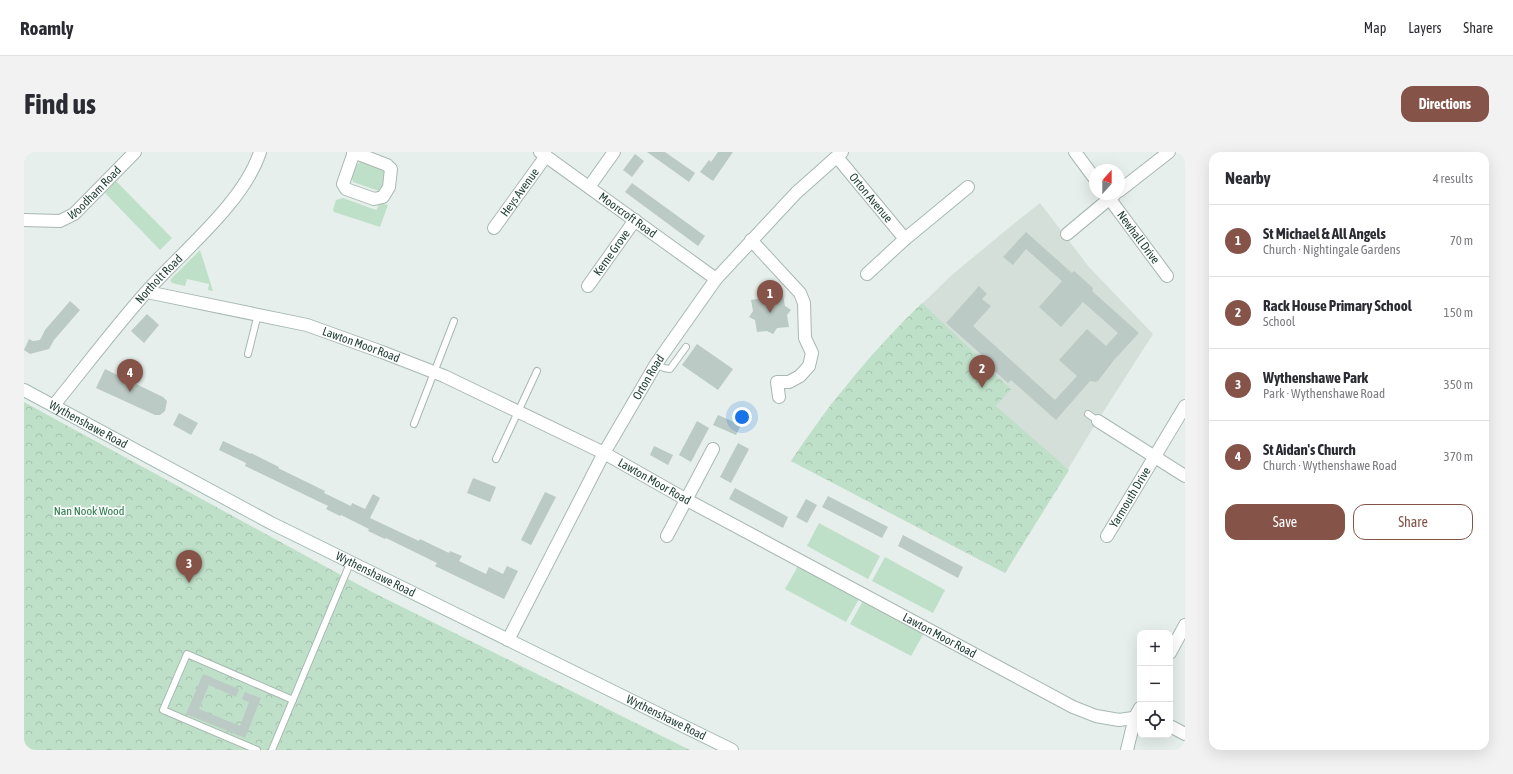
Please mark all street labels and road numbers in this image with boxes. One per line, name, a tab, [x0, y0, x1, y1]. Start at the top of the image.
street label: Woodham Road	[66, 163, 124, 223]
street label: Heys Avenue	[498, 165, 542, 219]
street label: Orton Avenue	[846, 170, 895, 225]
street label: Moorcroft Road	[596, 190, 659, 241]
street label: Newhall Drive	[1114, 208, 1162, 267]
street label: Kerne Grove	[591, 227, 633, 278]
street label: Northolt Road	[132, 252, 185, 306]
street label: Lawton Moor Road	[321, 324, 402, 365]
street label: Orton Road	[630, 352, 667, 402]
street label: Wythenshawe Road	[47, 398, 130, 451]
street label: Lawton Moor Road	[616, 455, 693, 508]
street label: Yarmouth Drive	[1107, 465, 1154, 530]
street label: Wythenshawe Road	[333, 549, 418, 600]
street label: Lawton Moor Road	[900, 610, 979, 661]
street label: Wythenshawe Road	[624, 692, 708, 743]

